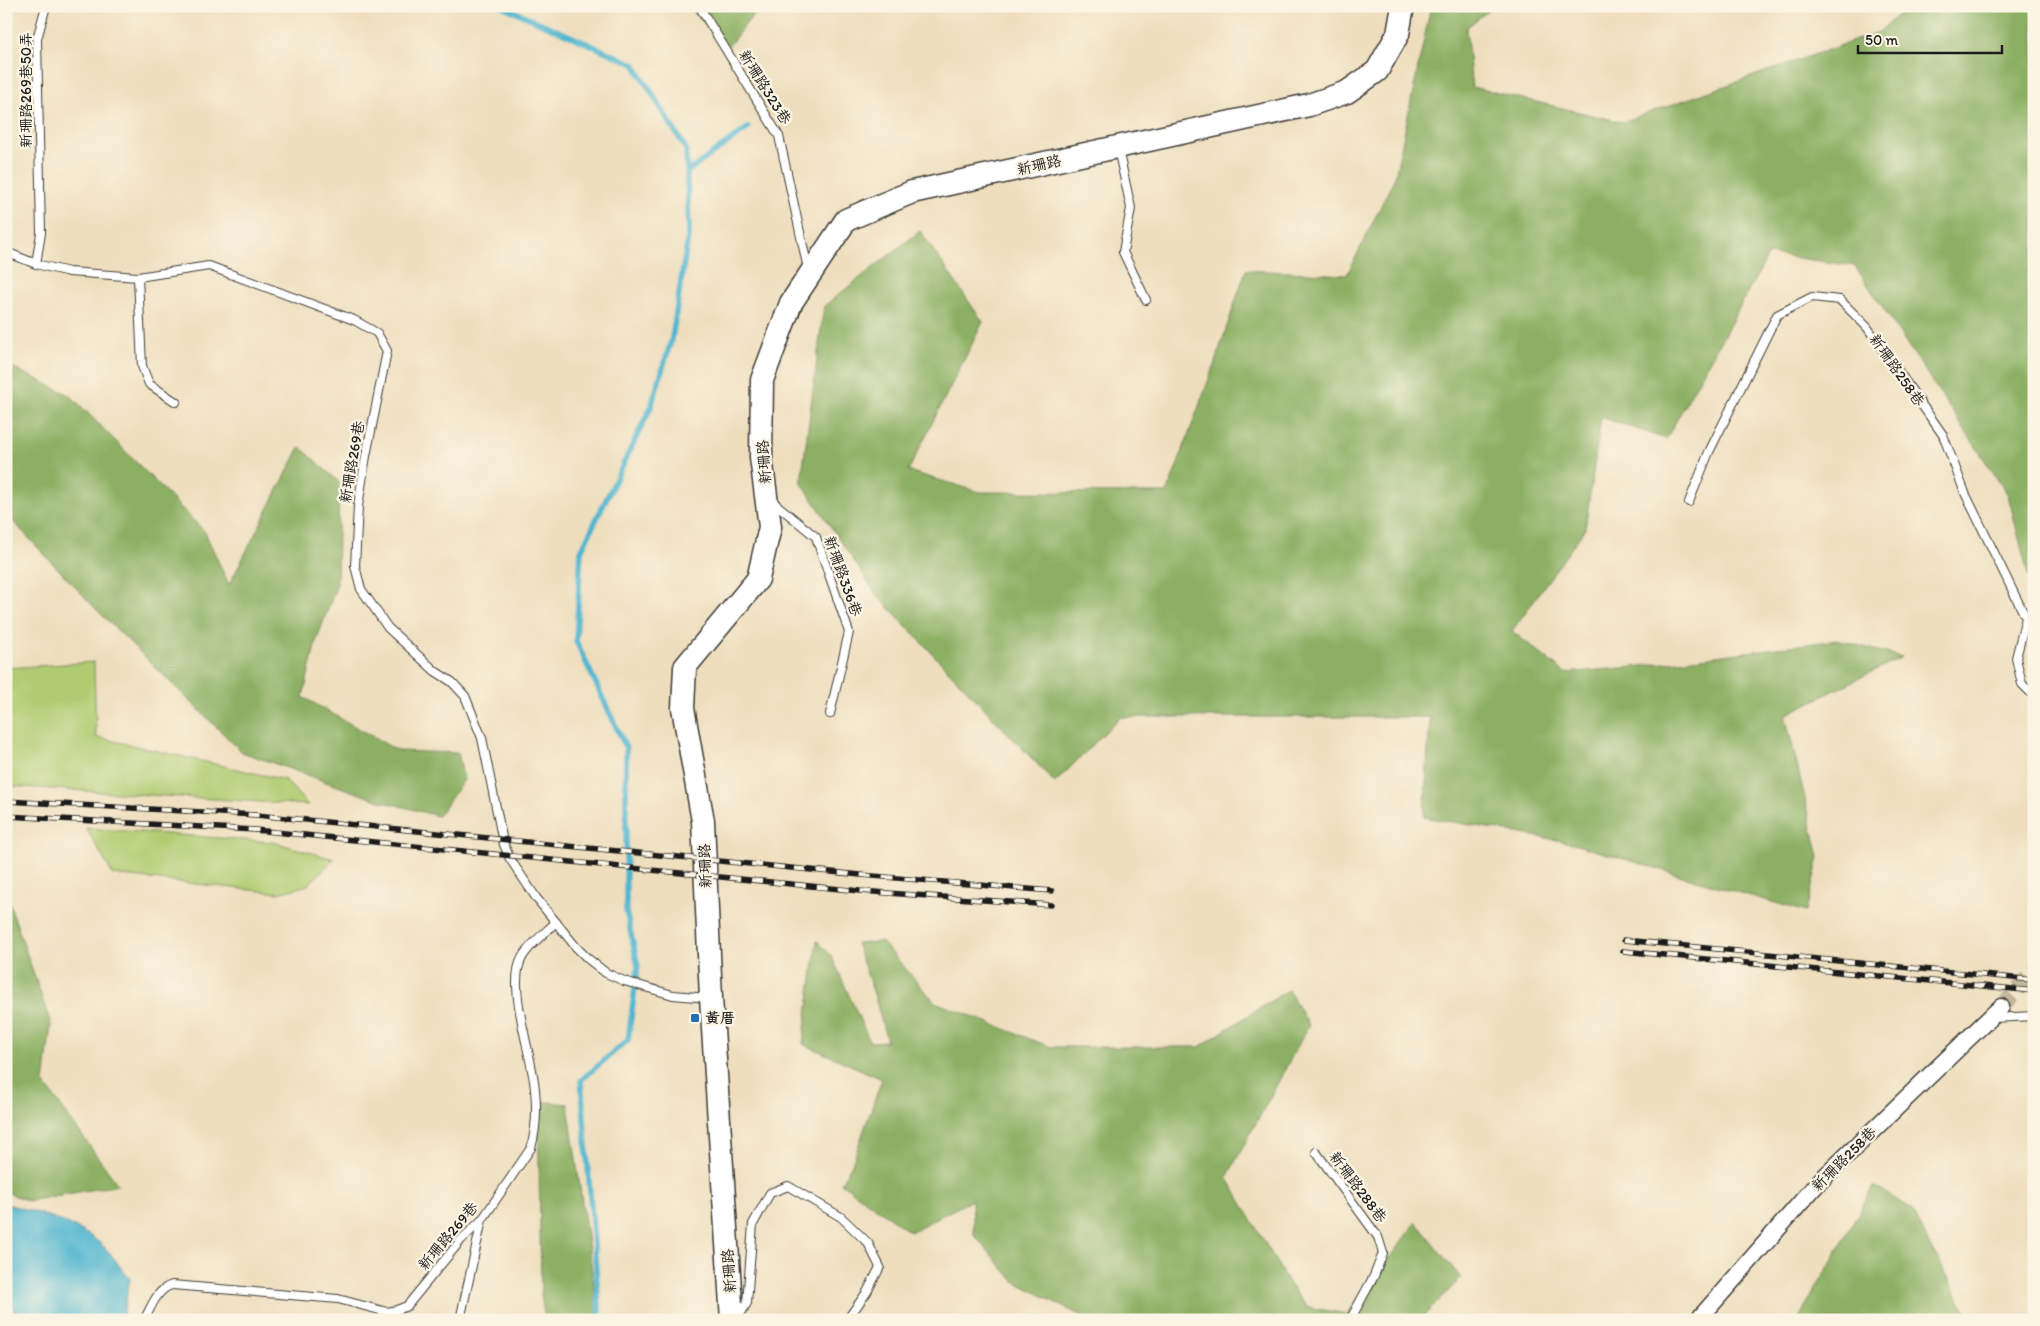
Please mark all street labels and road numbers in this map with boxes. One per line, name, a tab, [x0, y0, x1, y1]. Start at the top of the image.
street label: 新珊路269巷50弄	[17, 32, 35, 148]
street label: 新珊路323巷	[735, 47, 795, 127]
street label: 新珊路	[1015, 151, 1063, 179]
street label: 新珊路258巷	[1866, 330, 1928, 410]
street label: 新珊路269巷	[336, 419, 368, 505]
street label: 新珊路	[753, 439, 775, 485]
street label: 新珊路336巷	[820, 533, 866, 619]
street label: 新珊路	[695, 843, 715, 889]
street label: 新珊路258巷	[1808, 1123, 1880, 1195]
street label: 新珊路288巷	[1325, 1148, 1391, 1226]
street label: 新珊路269巷	[414, 1198, 482, 1274]
street label: 新珊路	[718, 1248, 740, 1294]

